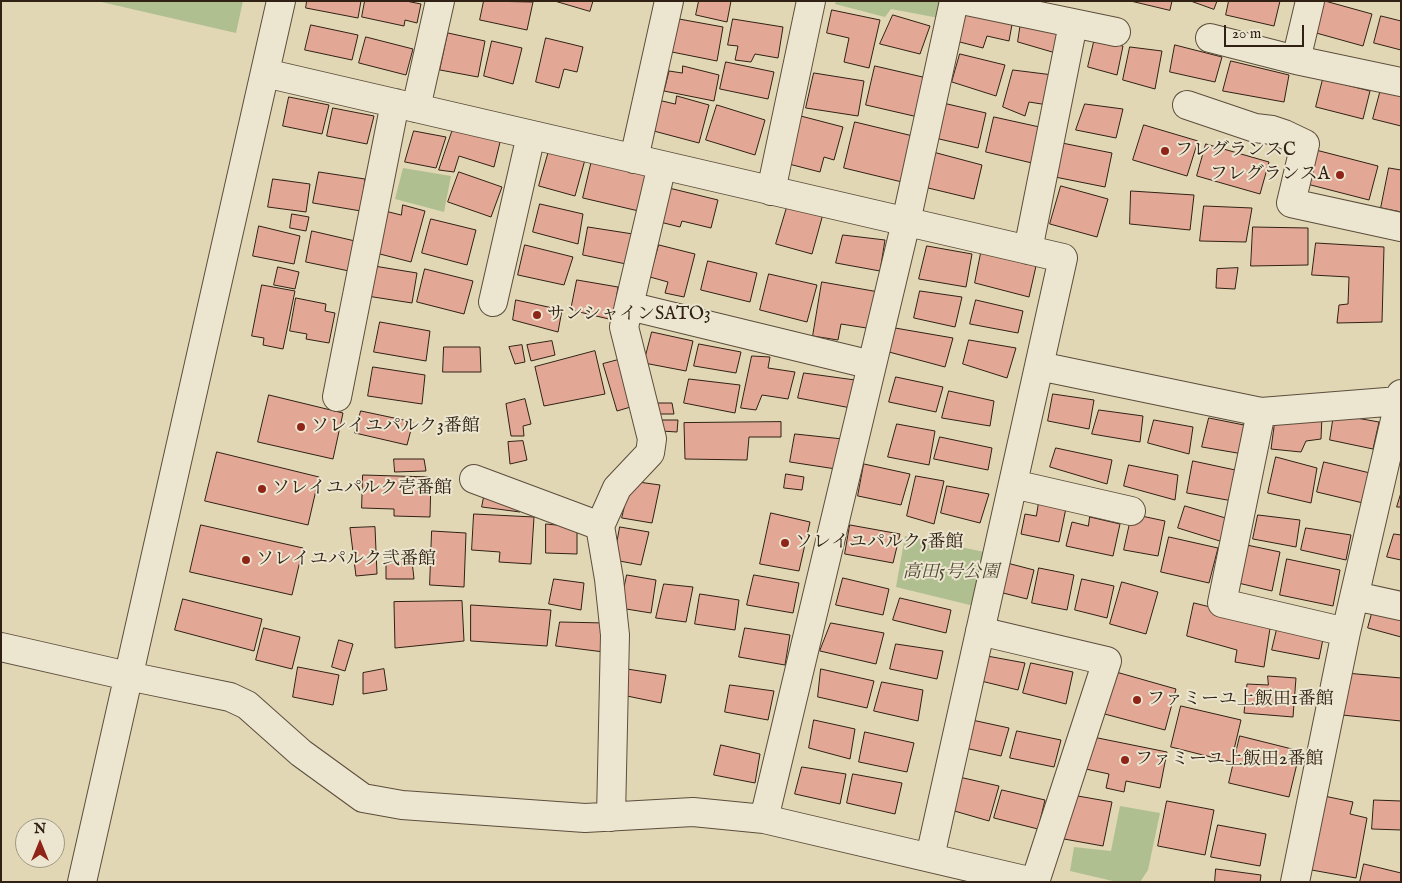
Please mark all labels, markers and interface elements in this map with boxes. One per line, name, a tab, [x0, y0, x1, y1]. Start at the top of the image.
scale bar	[1227, 15, 1307, 47]
text: 20 m	[1232, 24, 1261, 43]
place label: フレグランスC	[1175, 140, 1296, 162]
marker: フレグランスC	[1159, 145, 1171, 157]
place label: フレグランスA	[1210, 164, 1330, 186]
marker: フレグランスA	[1334, 169, 1346, 181]
place label: サンシャインSATO3	[547, 304, 711, 326]
marker: サンシャインSATO3	[531, 309, 543, 321]
place label: ソレイユパルク3番館	[311, 416, 480, 438]
marker: ソレイユパルク3番館	[295, 421, 307, 433]
place label: ソレイユパルク壱番館	[272, 478, 452, 500]
marker: ソレイユパルク壱番館	[256, 483, 268, 495]
place label: ソレイユパルク5番館	[795, 532, 964, 554]
marker: ソレイユパルク5番館	[779, 537, 791, 549]
place label: ソレイユパルク弐番館	[256, 549, 436, 571]
marker: ソレイユパルク弐番館	[240, 554, 252, 566]
park label: 高田5号公園	[903, 562, 999, 584]
place label: ファミーユ上飯田1番館	[1147, 689, 1334, 711]
marker: ファミーユ上飯田1番館	[1131, 694, 1143, 706]
place label: ファミーユ上飯田2番館	[1135, 749, 1323, 771]
marker: ファミーユ上飯田2番館	[1119, 754, 1131, 766]
north arrow	[15, 818, 65, 868]
text: N	[34, 820, 46, 838]

